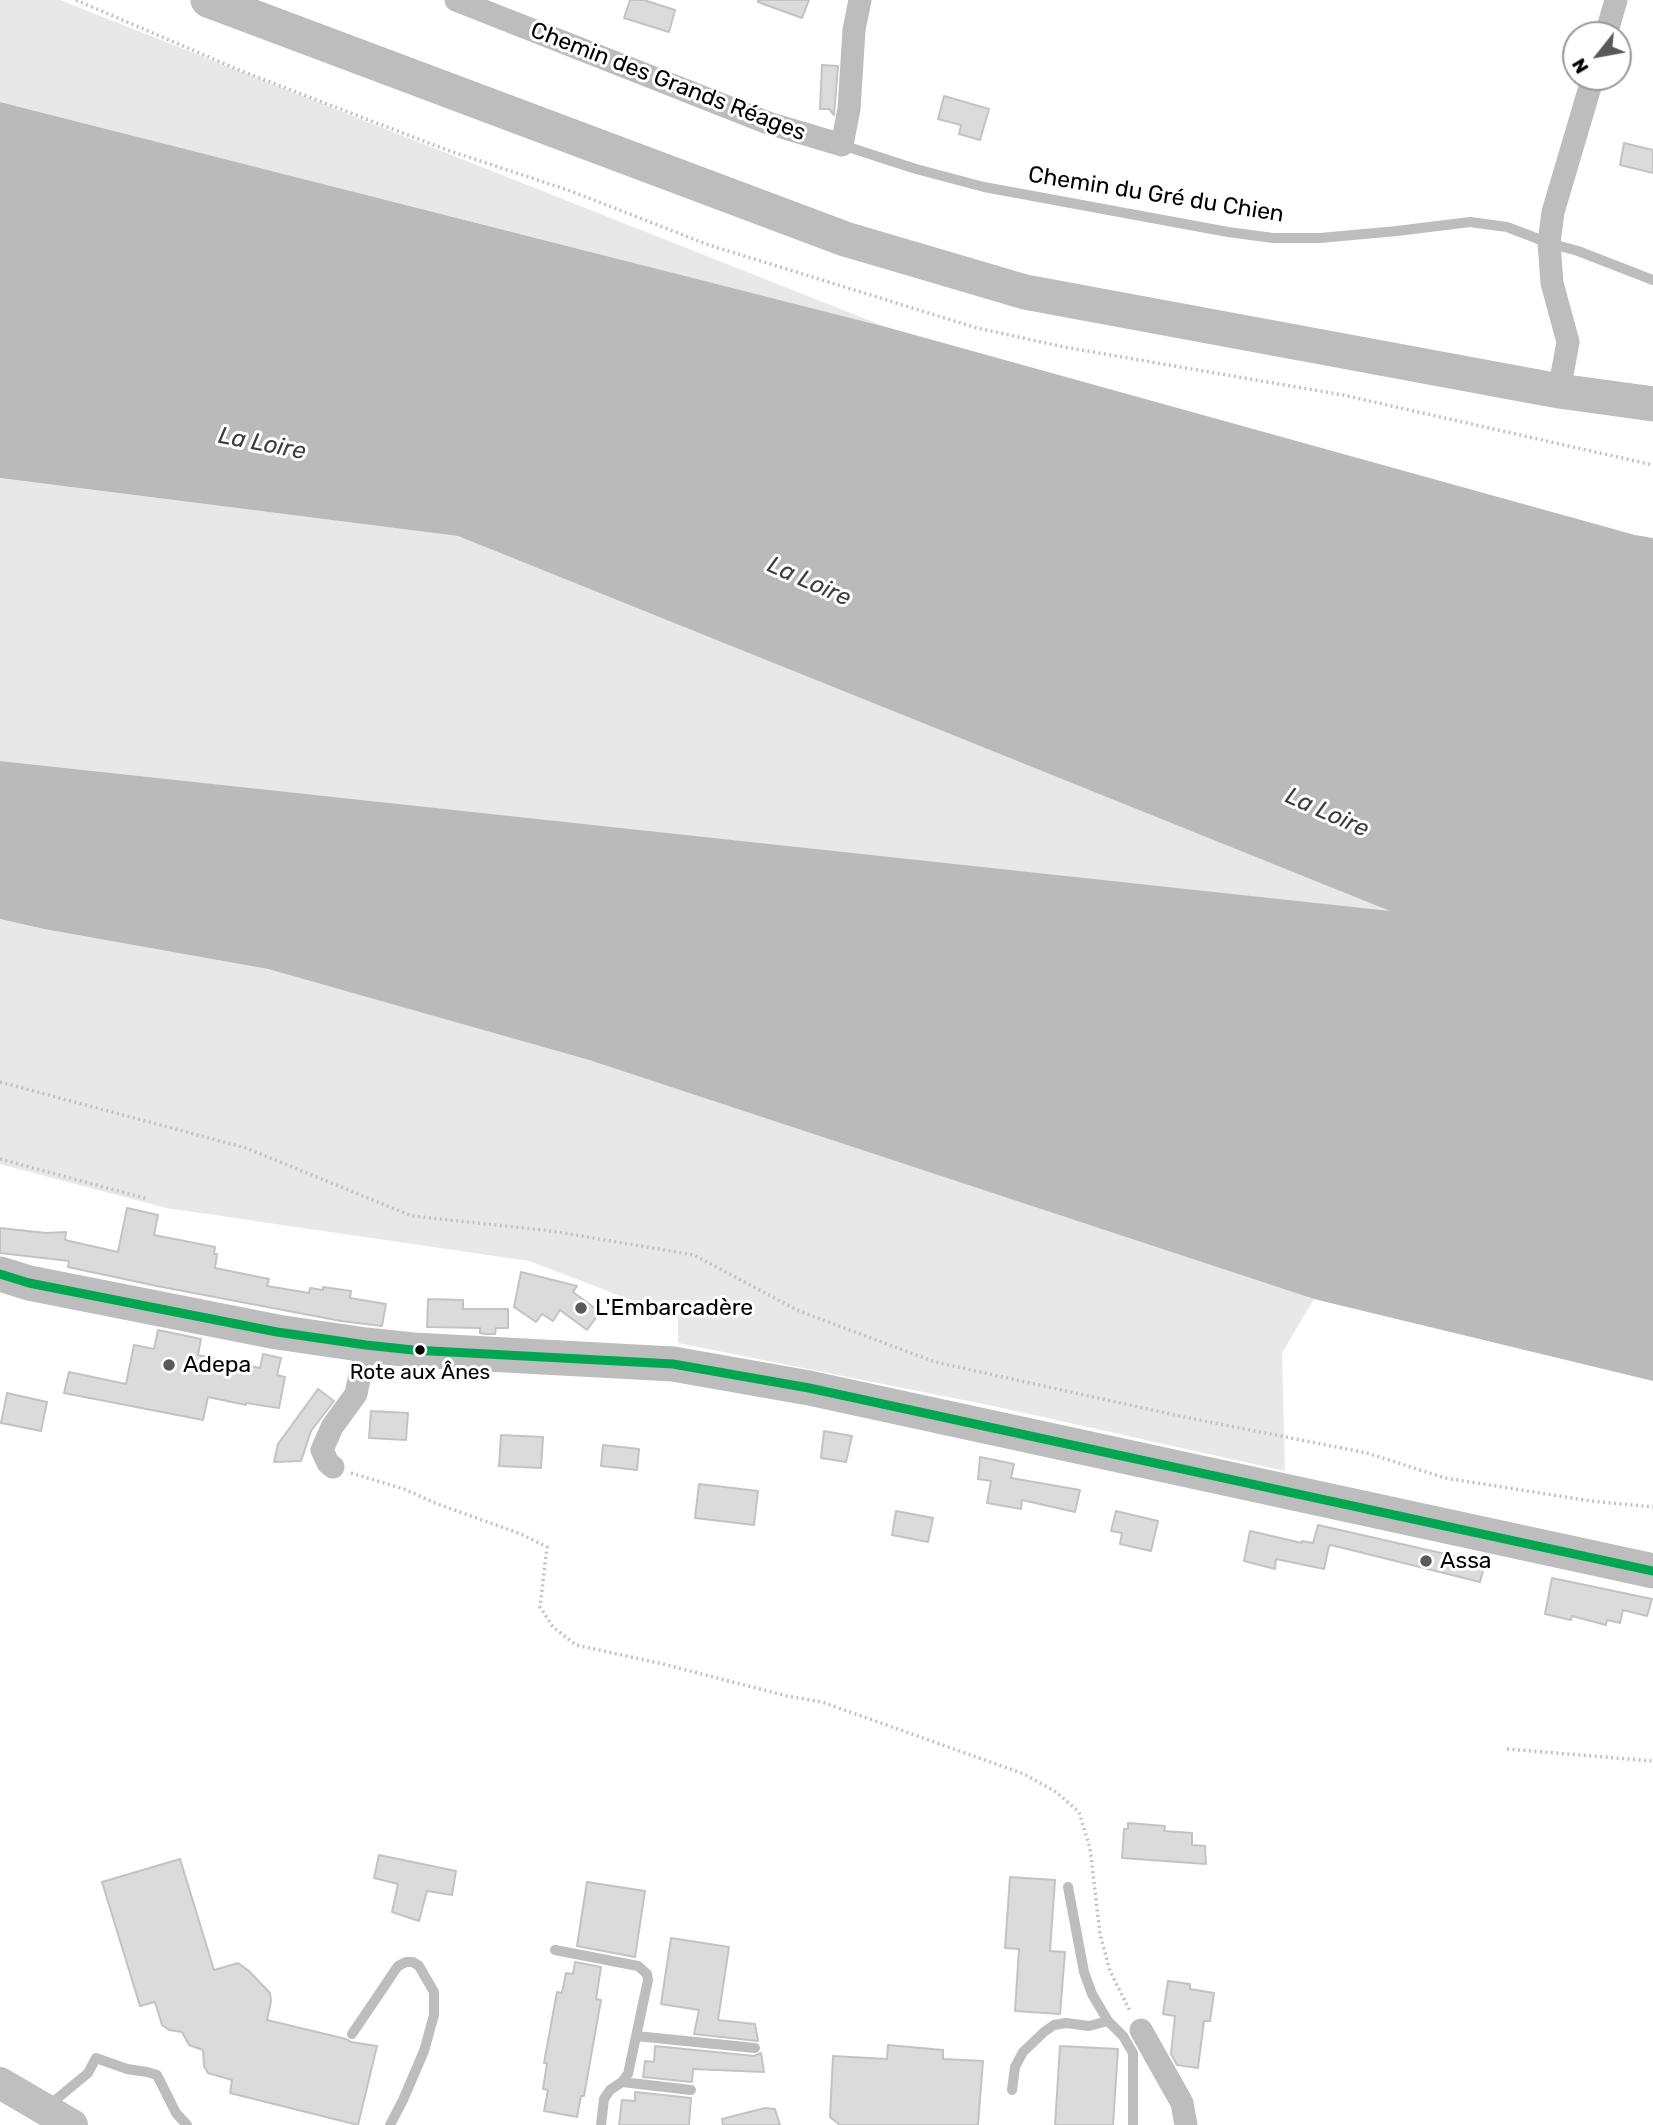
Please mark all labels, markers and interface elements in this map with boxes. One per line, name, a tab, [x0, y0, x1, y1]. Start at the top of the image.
street label: Chemin des Grands Réages	[527, 17, 809, 147]
north arrow	[1562, 21, 1632, 91]
text: N	[1567, 54, 1594, 78]
street label: Chemin du Gré du Chien	[1026, 161, 1286, 229]
water label: La Loire	[216, 421, 308, 467]
water label: La Loire	[763, 551, 855, 613]
water label: La Loire	[1281, 782, 1373, 844]
place label: L'Embarcadère	[595, 1294, 753, 1322]
marker: L'Embarcadère	[573, 1300, 589, 1316]
marker: Rote aux Ânes	[413, 1343, 427, 1357]
place label: Adepa	[183, 1351, 251, 1379]
marker: Adepa	[161, 1357, 177, 1373]
place label: Rote aux Ânes	[350, 1360, 490, 1386]
place label: Assa	[1440, 1547, 1492, 1575]
marker: Assa	[1418, 1553, 1434, 1569]

